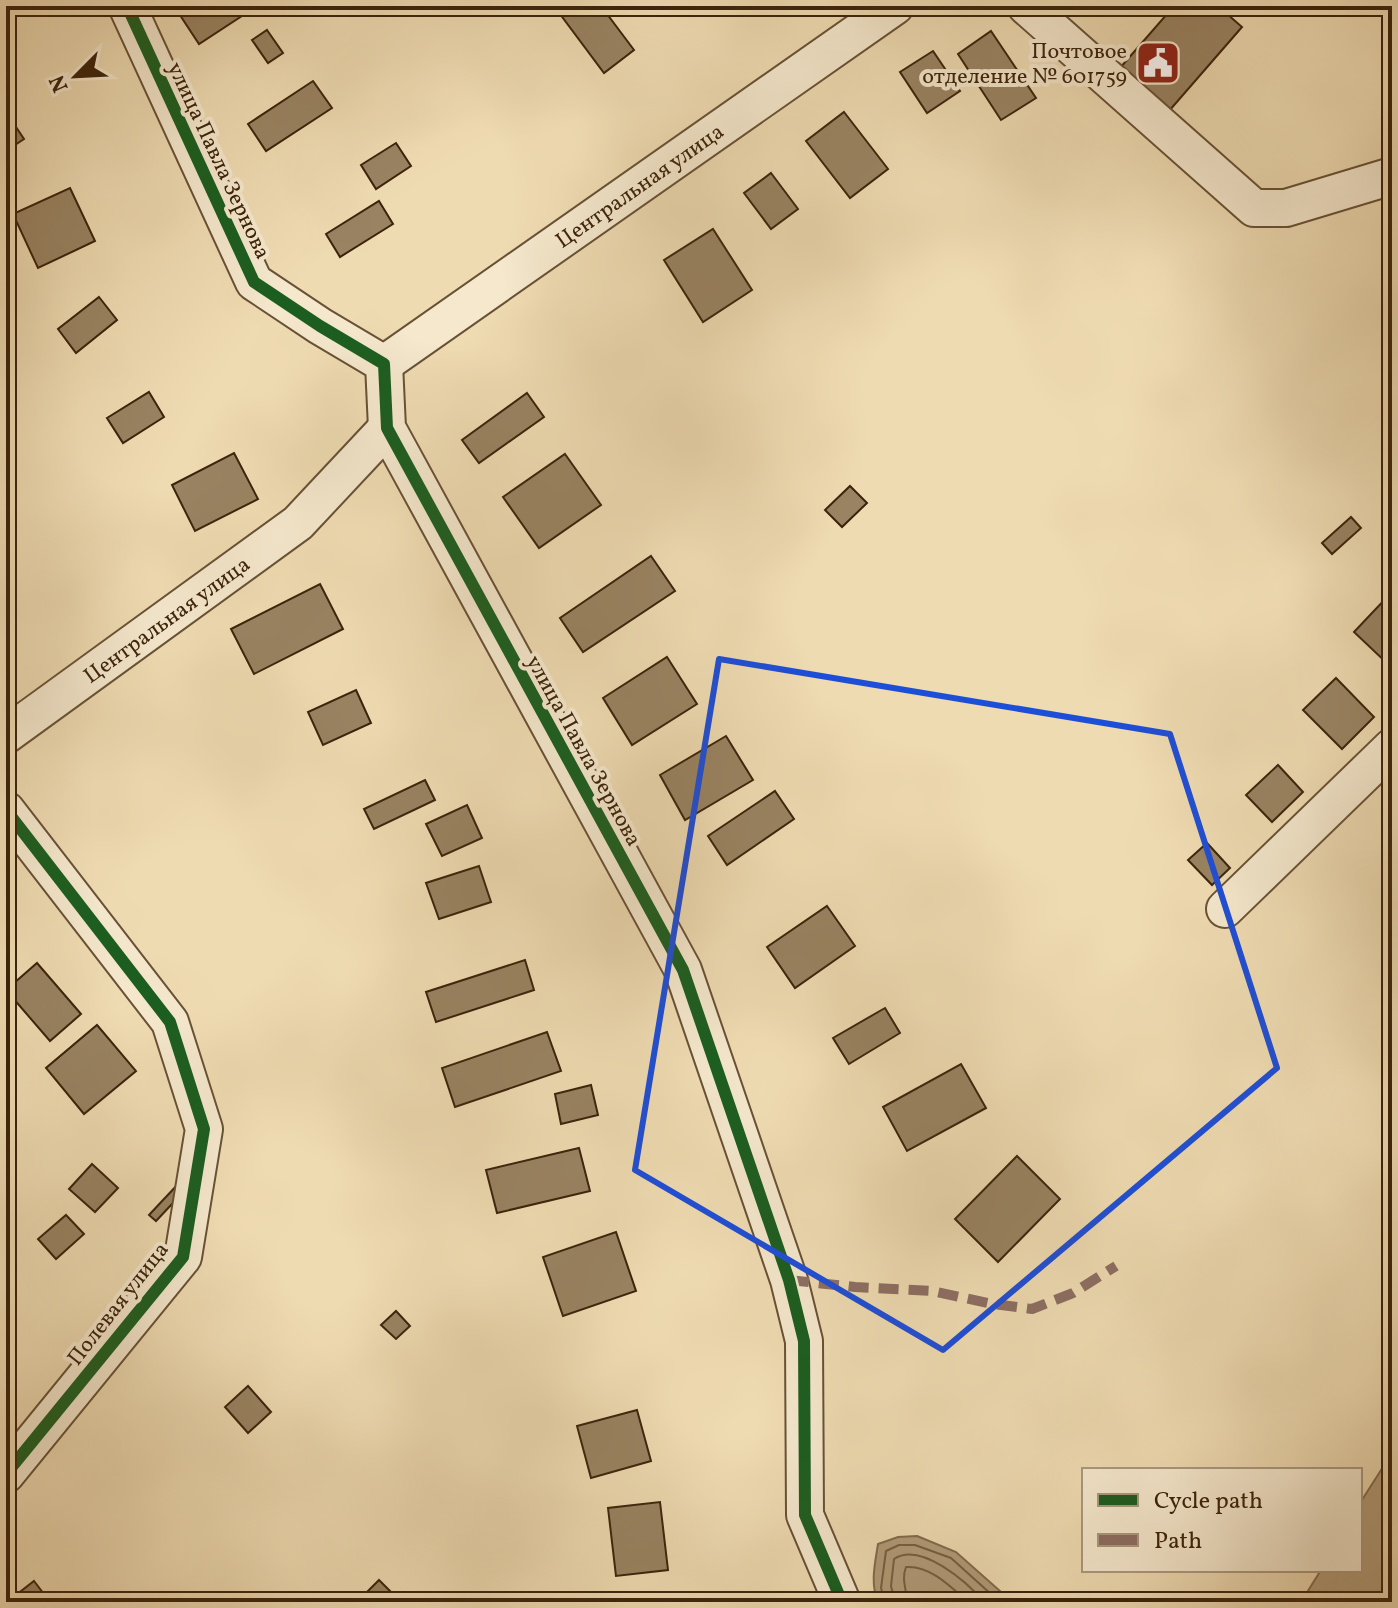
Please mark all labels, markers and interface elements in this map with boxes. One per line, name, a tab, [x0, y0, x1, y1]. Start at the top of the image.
north arrow	[36, 36, 116, 116]
place label: Почтовое отделение № 601759	[922, 37, 1127, 93]
public building icon: Почтовое отделение № 601759	[1134, 39, 1182, 87]
street label: улица Павла Зернова	[158, 57, 277, 265]
text: N	[43, 69, 77, 97]
street label: Центральная улица	[550, 117, 731, 257]
street label: Центральная улица	[78, 550, 257, 692]
street label: улица Павла Зернова	[517, 650, 648, 852]
street label: Полевая улица	[61, 1236, 177, 1373]
legend	[1082, 1468, 1362, 1572]
text: Cycle path	[1154, 1485, 1263, 1519]
text: Path	[1154, 1525, 1202, 1559]

